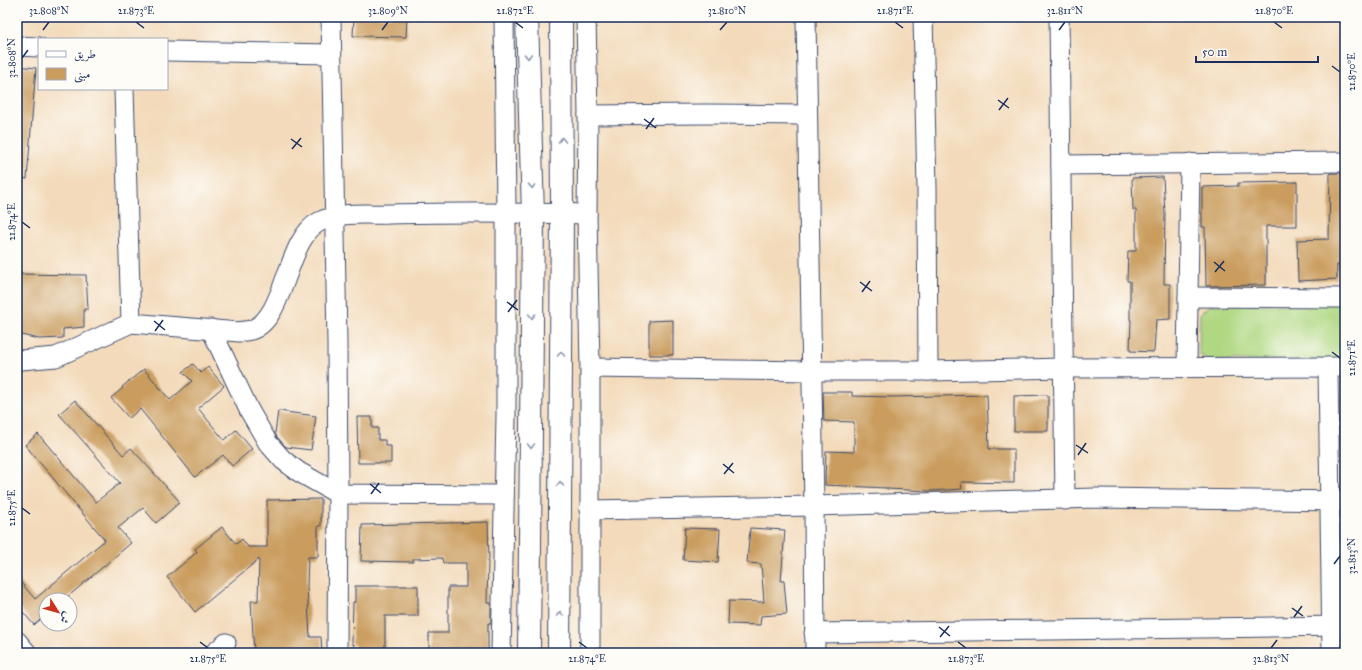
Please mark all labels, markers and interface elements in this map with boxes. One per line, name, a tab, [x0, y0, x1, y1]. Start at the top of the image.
text: 32.808°N	[29, 5, 69, 17]
text: 21.873°E	[118, 5, 154, 17]
text: 32.809°N	[368, 5, 408, 17]
text: 21.872°E	[496, 5, 534, 17]
text: 32.810°N	[708, 5, 747, 17]
text: 21.871°E	[877, 5, 913, 17]
text: 32.811°N	[1047, 5, 1084, 17]
text: 21.870°E	[1255, 5, 1293, 17]
text: 32.808°N	[6, 38, 18, 78]
legend	[38, 38, 168, 90]
scale bar	[1196, 38, 1318, 64]
text: 50 m	[1202, 45, 1227, 59]
text: طريق	[74, 47, 96, 62]
one-way arrow	[524, 53, 532, 59]
text: 21.870°E	[1346, 53, 1358, 91]
text: مبنى	[74, 67, 90, 83]
one-way arrow	[558, 137, 566, 143]
one-way arrow	[528, 183, 536, 189]
text: 21.874°E	[6, 203, 18, 241]
one-way arrow	[528, 313, 536, 319]
text: 21.871°E	[1346, 340, 1358, 376]
one-way arrow	[557, 351, 565, 357]
one-way arrow	[527, 443, 535, 449]
one-way arrow	[556, 481, 564, 487]
text: 21.875°E	[6, 489, 18, 527]
text: 32.813°N	[1346, 537, 1358, 574]
north arrow	[38, 592, 78, 632]
text: ش	[57, 609, 74, 626]
one-way arrow	[556, 611, 564, 617]
text: 21.875°E	[189, 653, 227, 665]
text: 21.874°E	[568, 653, 606, 665]
text: 21.873°E	[948, 653, 984, 665]
text: 32.813°N	[1253, 653, 1290, 665]

